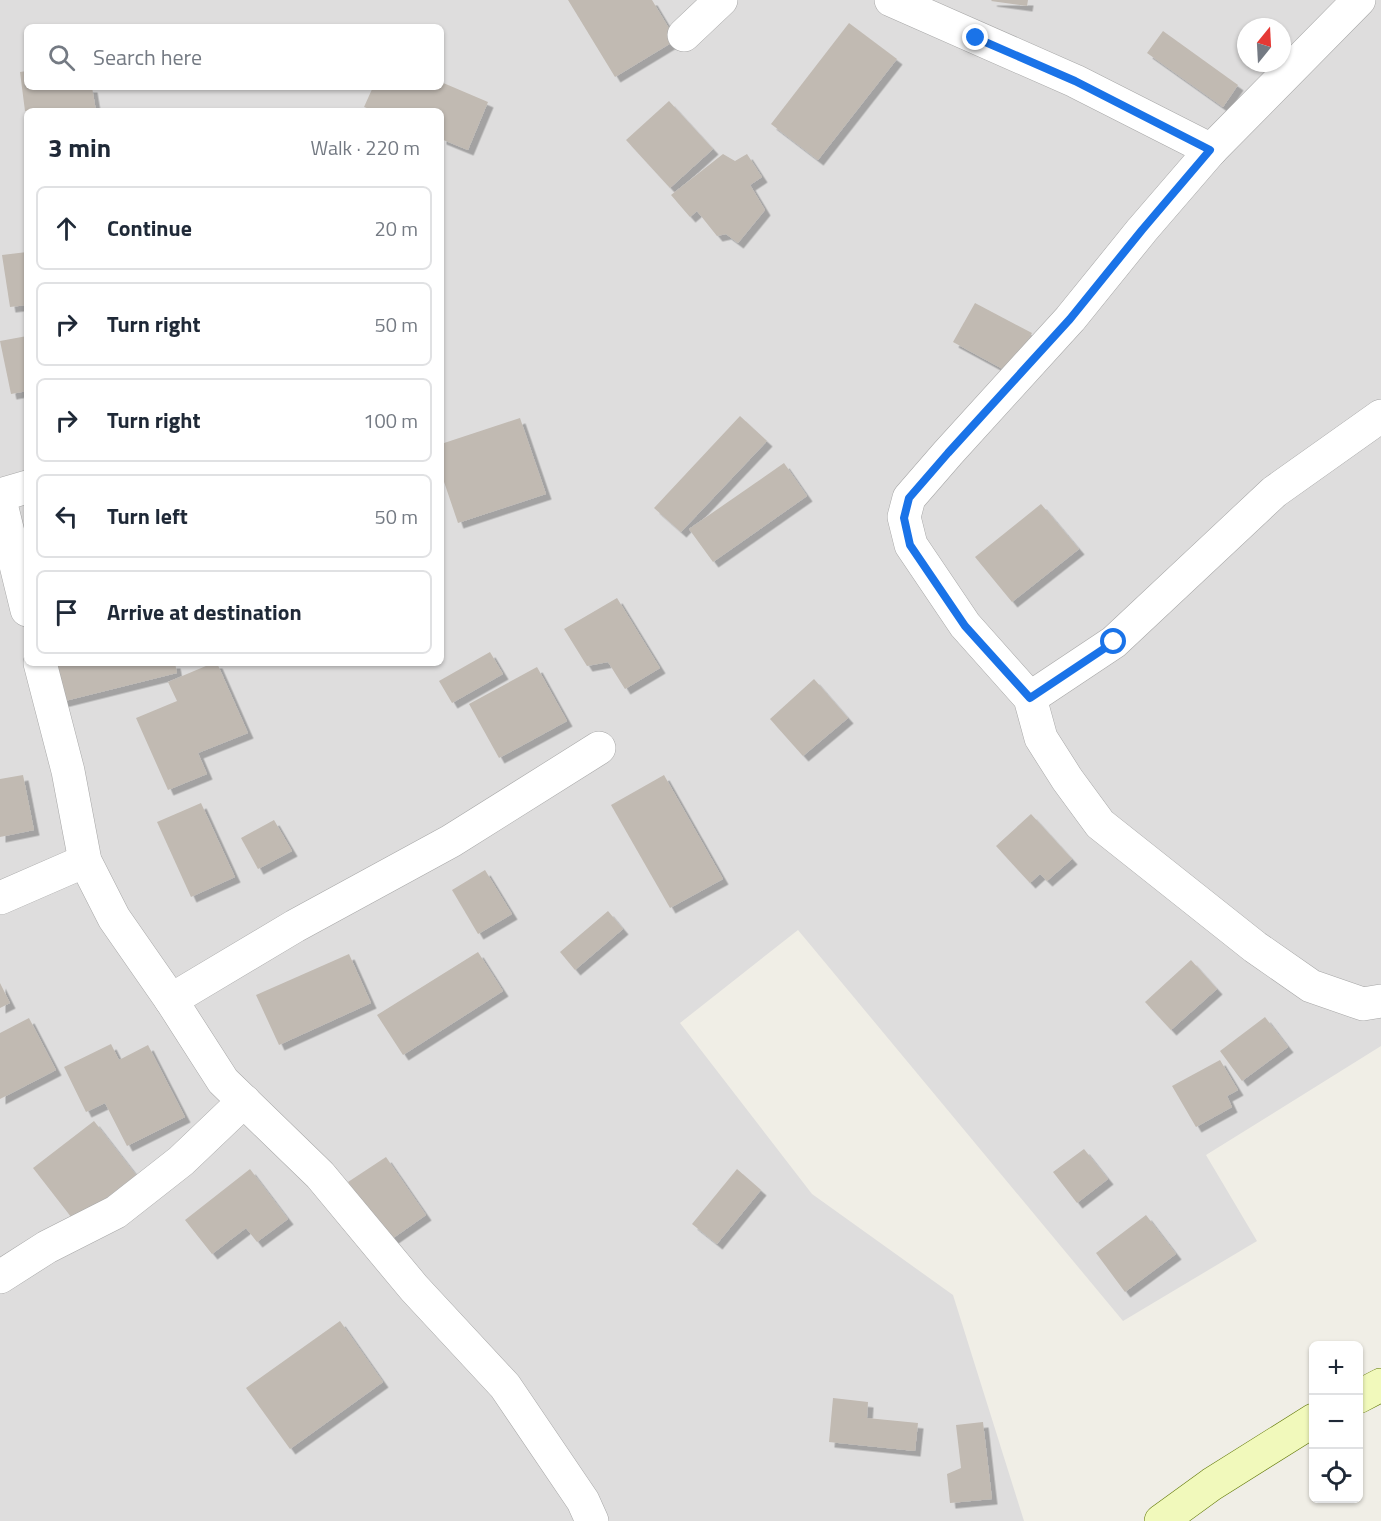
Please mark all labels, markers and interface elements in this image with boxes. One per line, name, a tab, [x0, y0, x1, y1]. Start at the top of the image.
north arrow	[1237, 18, 1291, 72]
search box	[24, 24, 444, 90]
route end	[962, 24, 988, 50]
text: Search here	[93, 40, 202, 74]
icon: search	[45, 41, 78, 74]
text: 3 min	[48, 128, 111, 167]
text: Walk · 220 m	[311, 132, 420, 163]
text: Continue	[107, 211, 192, 245]
icon: ahead	[50, 212, 83, 245]
text: 20 m	[374, 213, 418, 244]
text: Turn right	[107, 307, 201, 341]
icon: right	[50, 308, 83, 341]
text: 50 m	[374, 309, 418, 340]
text: Turn right	[107, 403, 201, 437]
icon: right	[50, 404, 83, 437]
text: 100 m	[363, 405, 418, 436]
text: Turn left	[107, 499, 188, 533]
icon: left	[50, 500, 83, 533]
text: 50 m	[374, 501, 418, 532]
text: Arrive at destination	[107, 595, 302, 629]
icon: arrive	[50, 596, 83, 629]
route start	[1100, 628, 1126, 654]
map controls	[1309, 1341, 1363, 1503]
button: +	[1309, 1341, 1363, 1395]
button: −	[1309, 1395, 1363, 1449]
button: locate	[1309, 1449, 1363, 1503]

